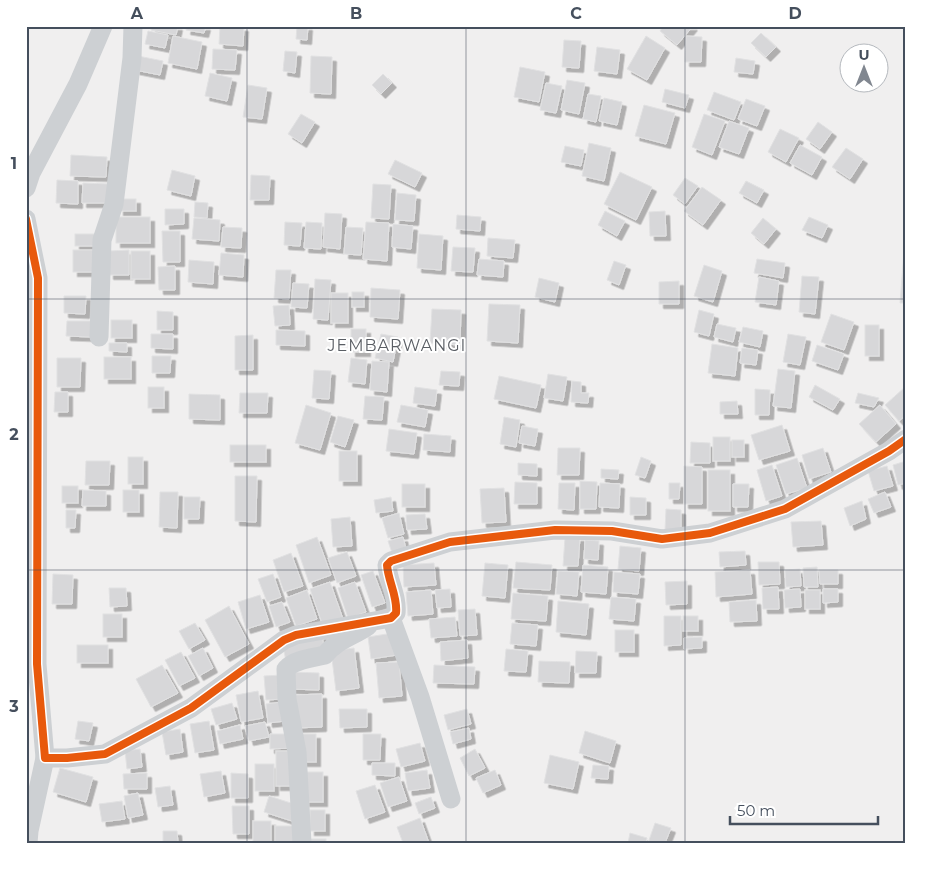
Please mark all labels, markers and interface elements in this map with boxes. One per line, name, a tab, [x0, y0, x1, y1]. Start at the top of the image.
text: A	[130, 4, 144, 23]
text: B	[350, 4, 362, 23]
text: C	[570, 4, 582, 23]
text: D	[788, 4, 802, 23]
north arrow	[840, 42, 890, 92]
text: U	[858, 46, 870, 64]
text: 1	[11, 154, 17, 173]
district label: JEMBARWANGI	[327, 336, 466, 355]
text: 2	[9, 425, 19, 444]
text: 3	[8, 697, 19, 716]
scale bar	[730, 794, 877, 826]
text: 50 m	[737, 801, 775, 820]

